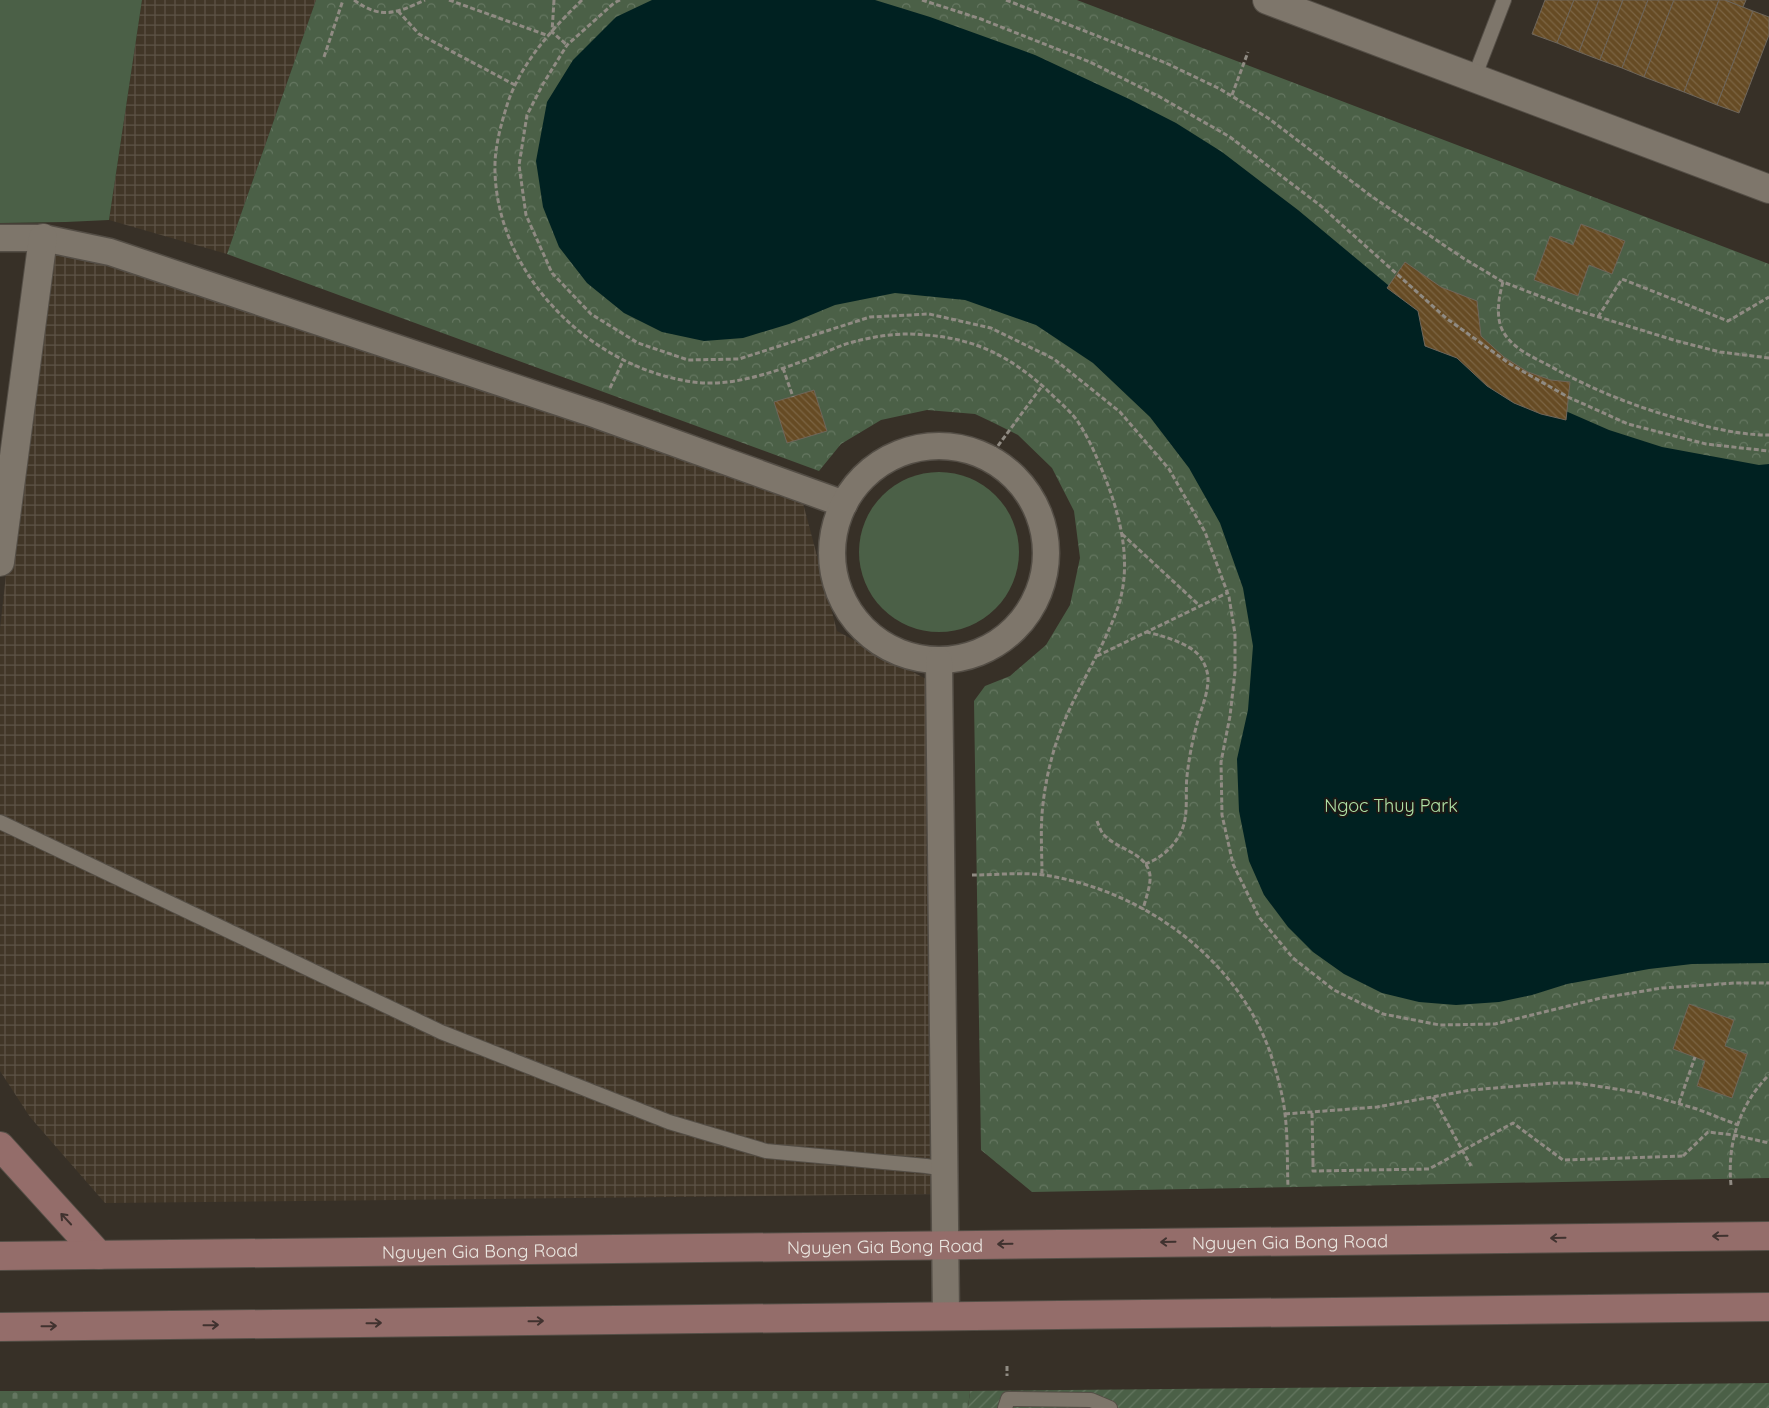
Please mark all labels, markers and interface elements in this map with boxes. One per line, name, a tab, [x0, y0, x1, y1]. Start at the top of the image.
park label: Ngoc Thuy Park	[1324, 794, 1458, 817]
one-way arrow	[61, 1212, 72, 1225]
street label: Nguyen Gia Bong Road	[1192, 1229, 1388, 1254]
one-way arrow	[1713, 1231, 1729, 1241]
street label: Nguyen Gia Bong Road	[787, 1233, 983, 1259]
one-way arrow	[1550, 1233, 1566, 1243]
street label: Nguyen Gia Bong Road	[382, 1238, 578, 1263]
one-way arrow	[1160, 1238, 1176, 1247]
one-way arrow	[998, 1240, 1014, 1249]
one-way arrow	[528, 1316, 544, 1326]
one-way arrow	[365, 1318, 381, 1328]
one-way arrow	[203, 1320, 219, 1329]
one-way arrow	[40, 1321, 56, 1331]

